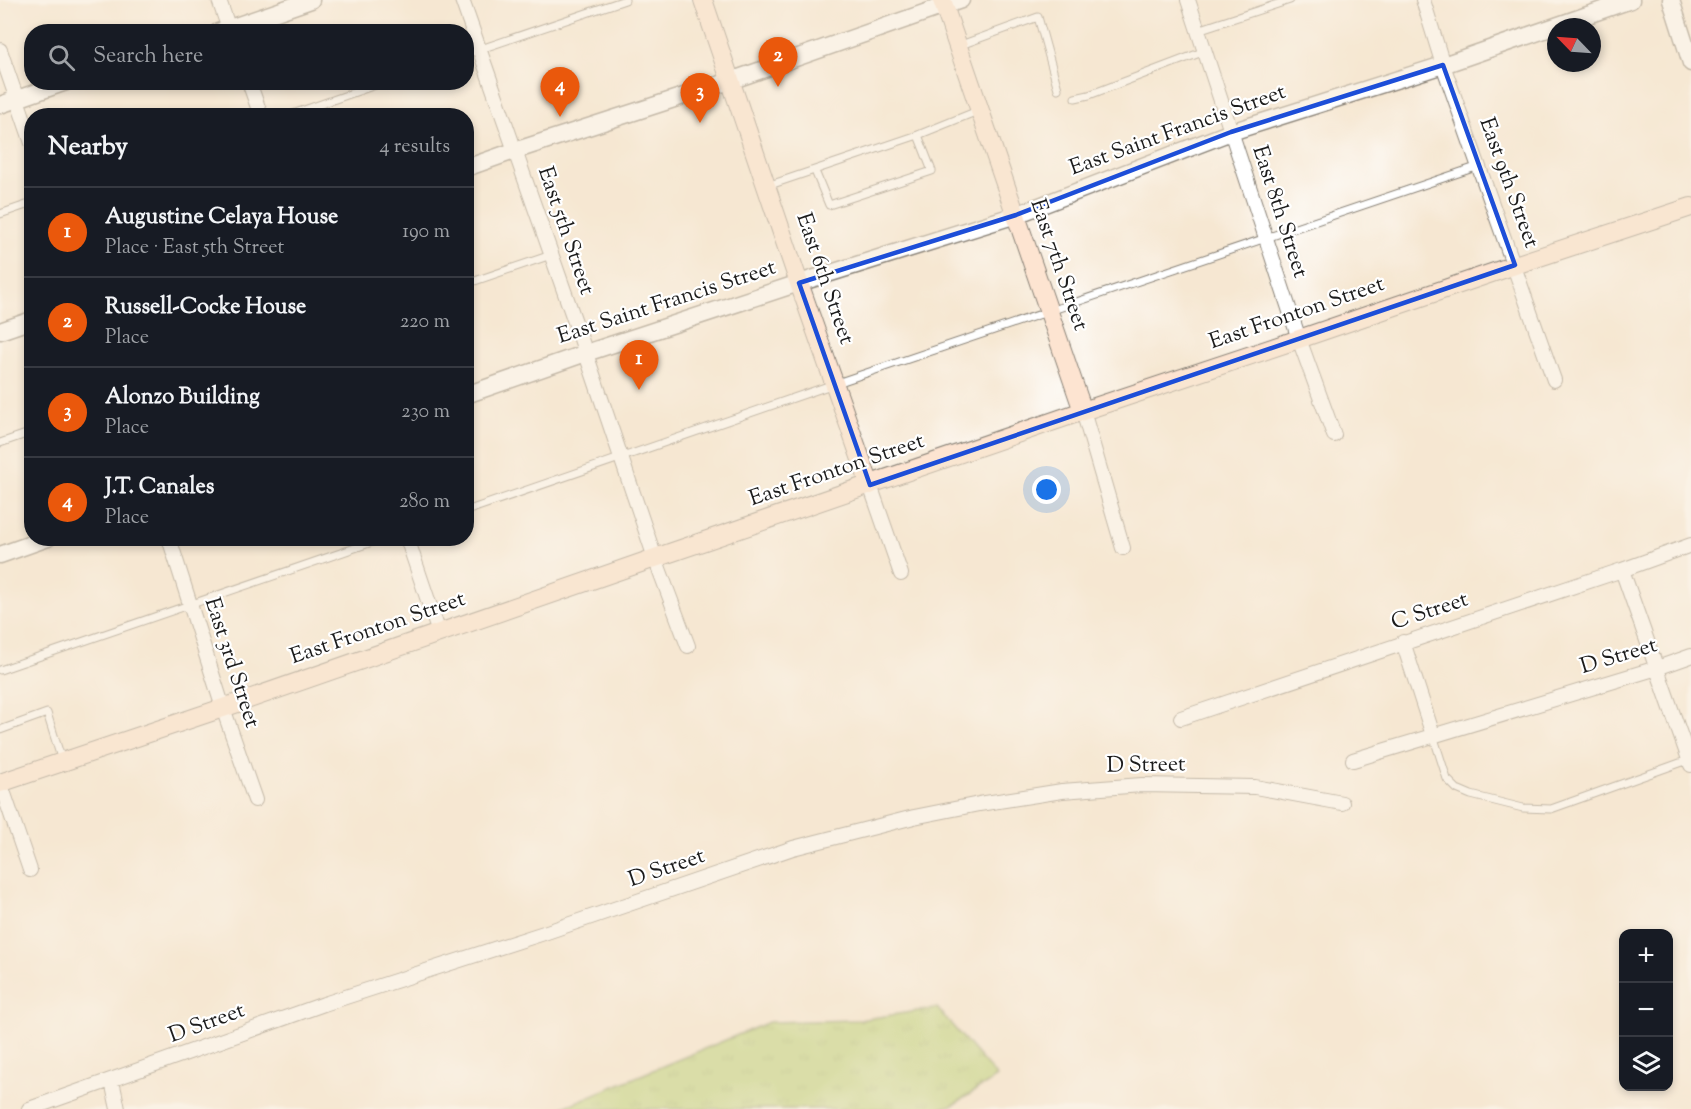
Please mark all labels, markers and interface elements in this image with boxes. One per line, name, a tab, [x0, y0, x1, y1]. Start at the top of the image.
north arrow	[1547, 18, 1601, 72]
search box	[24, 24, 474, 90]
pin: 2	[758, 38, 798, 87]
icon: search	[45, 41, 78, 74]
text: Search here	[93, 41, 203, 73]
pin: 4	[540, 68, 580, 117]
pin: 3	[680, 74, 720, 123]
street label: East Saint Francis Street	[1065, 77, 1291, 185]
street label: East 9th Street	[1470, 113, 1547, 253]
text: Nearby	[48, 129, 128, 166]
text: 4 results	[379, 133, 450, 162]
street label: East 8th Street	[1243, 142, 1316, 283]
street label: East 5th Street	[528, 163, 602, 300]
street label: East 7th Street	[1021, 195, 1096, 336]
text: Augustine Celaya House	[105, 202, 338, 234]
street label: East 6th Street	[787, 209, 862, 349]
text: 1	[64, 218, 71, 247]
text: 190 m	[402, 218, 450, 247]
text: Place · East 5th Street	[105, 234, 284, 263]
street label: East Saint Francis Street	[554, 252, 781, 353]
street label: East Fronton Street	[1205, 269, 1389, 359]
text: Russell-Cocke House	[105, 292, 306, 324]
text: 2	[63, 308, 72, 337]
text: 220 m	[400, 308, 450, 337]
text: Place	[105, 324, 149, 353]
pin: 1	[620, 340, 658, 390]
text: Alonzo Building	[105, 382, 260, 414]
text: 3	[63, 398, 72, 427]
text: 230 m	[401, 398, 450, 427]
text: Place	[105, 414, 149, 443]
street label: East Fronton Street	[745, 426, 929, 516]
text: J.T. Canales	[105, 472, 214, 504]
your location	[1032, 475, 1061, 504]
text: 4	[62, 488, 73, 517]
text: 280 m	[399, 488, 450, 517]
text: Place	[105, 504, 149, 533]
street label: East Fronton Street	[286, 584, 470, 674]
street label: C Street	[1387, 584, 1473, 639]
street label: East 3rd Street	[195, 594, 267, 733]
street label: D Street	[1577, 630, 1662, 684]
street label: D Street	[1106, 749, 1186, 783]
street label: D Street	[624, 841, 710, 897]
map controls	[1619, 929, 1673, 1091]
button: +	[1619, 929, 1673, 983]
button: −	[1619, 983, 1673, 1037]
street label: D Street	[164, 995, 250, 1053]
button: layers	[1619, 1037, 1673, 1091]

